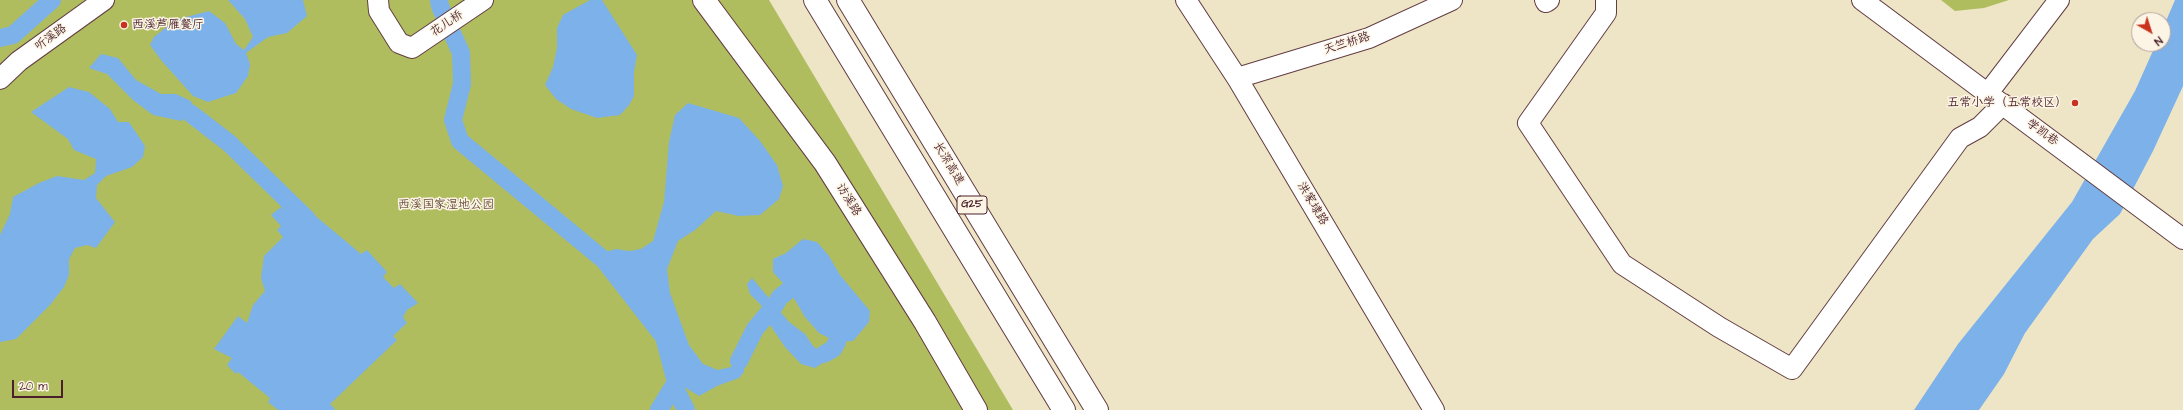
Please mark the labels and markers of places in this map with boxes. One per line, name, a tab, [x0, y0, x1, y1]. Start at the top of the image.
place label: 西溪芦雁餐厅	[132, 18, 204, 32]
marker: 西溪芦雁餐厅	[119, 20, 129, 30]
place label: 五常小学（五常校区）	[1947, 96, 2067, 110]
marker: 五常小学（五常校区）	[2070, 98, 2080, 108]

